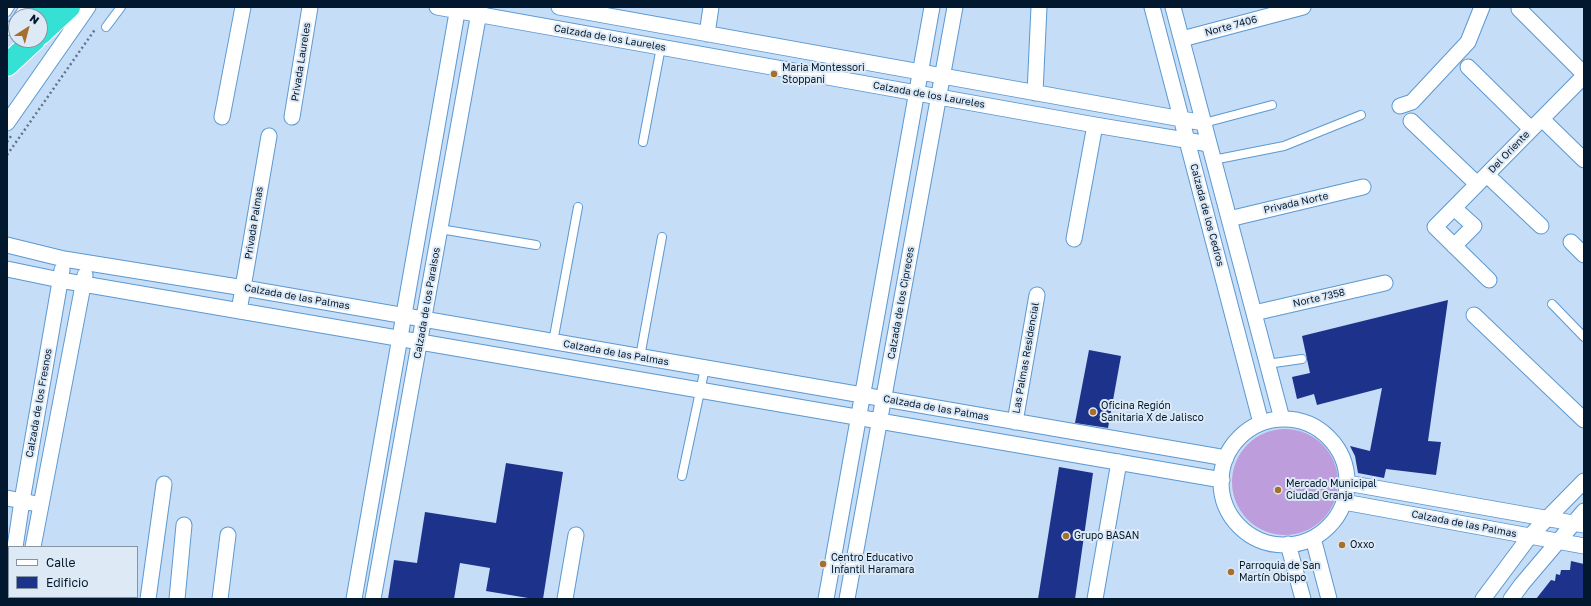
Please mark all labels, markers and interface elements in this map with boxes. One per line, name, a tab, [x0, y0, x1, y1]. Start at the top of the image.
north arrow	[8, 8, 48, 48]
text: N	[28, 11, 42, 26]
street label: Norte 7406	[1204, 13, 1258, 39]
street label: Privada Laureles	[289, 22, 313, 102]
street label: Calzada de los Laureles	[553, 22, 667, 54]
place label: Maria Montessori Stoppani	[782, 62, 865, 86]
marker: Maria Montessori Stoppani	[769, 69, 779, 79]
street label: Calzada de los Laureles	[872, 79, 986, 111]
street label: Del Oriente	[1486, 128, 1532, 176]
street label: Calzada de los Cedros	[1187, 162, 1227, 268]
street label: Privada Palmas	[242, 186, 266, 260]
street label: Privada Norte	[1263, 190, 1329, 216]
street label: Calzada de los Paraisos	[411, 246, 443, 360]
street label: Calzada de los Cipreces	[885, 246, 917, 360]
street label: Calzada de las Palmas	[243, 282, 351, 312]
street label: Norte 7358	[1292, 286, 1346, 310]
street label: Las Palmas Residencial	[1010, 302, 1042, 414]
street label: Calzada de las Palmas	[562, 338, 670, 368]
street label: Calzada de los Fresnos	[24, 348, 54, 458]
street label: Calzada de las Palmas	[882, 393, 990, 423]
place label: Oficina Región Sanitaria X de Jalisco	[1101, 400, 1204, 424]
marker: Oficina Región Sanitaria X de Jalisco	[1088, 407, 1098, 417]
place label: Mercado Municipal Ciudad Granja	[1286, 478, 1377, 502]
marker: Mercado Municipal Ciudad Granja	[1273, 485, 1283, 495]
street label: Calzada de las Palmas	[1410, 508, 1518, 540]
place label: Grupo BASAN	[1074, 530, 1139, 542]
marker: Grupo BASAN	[1061, 531, 1071, 541]
place label: Oxxo	[1350, 539, 1374, 551]
marker: Oxxo	[1337, 540, 1347, 550]
legend	[8, 546, 138, 598]
place label: Centro Educativo Infantil Haramara	[831, 552, 914, 576]
text: Calle	[46, 555, 75, 570]
marker: Centro Educativo Infantil Haramara	[818, 559, 828, 569]
place label: Parroquia de San Martín Obispo	[1239, 560, 1320, 584]
marker: Parroquia de San Martín Obispo	[1226, 567, 1236, 577]
text: Edificio	[46, 575, 88, 590]

